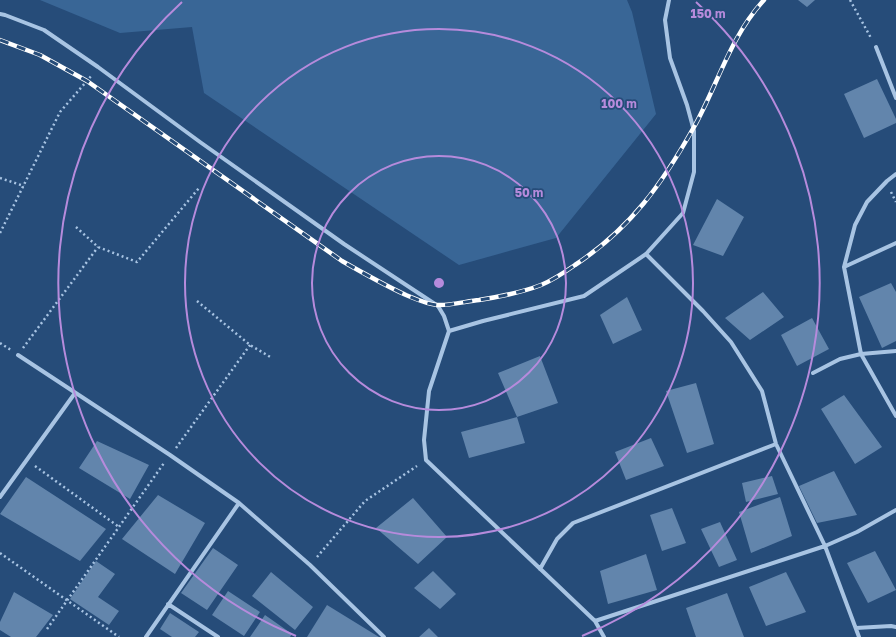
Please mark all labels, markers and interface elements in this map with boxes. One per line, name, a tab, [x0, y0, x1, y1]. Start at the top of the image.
text: 150 m	[691, 6, 725, 21]
text: 100 m	[601, 96, 637, 111]
text: 50 m	[515, 185, 543, 200]
centre of rings	[432, 276, 446, 290]

